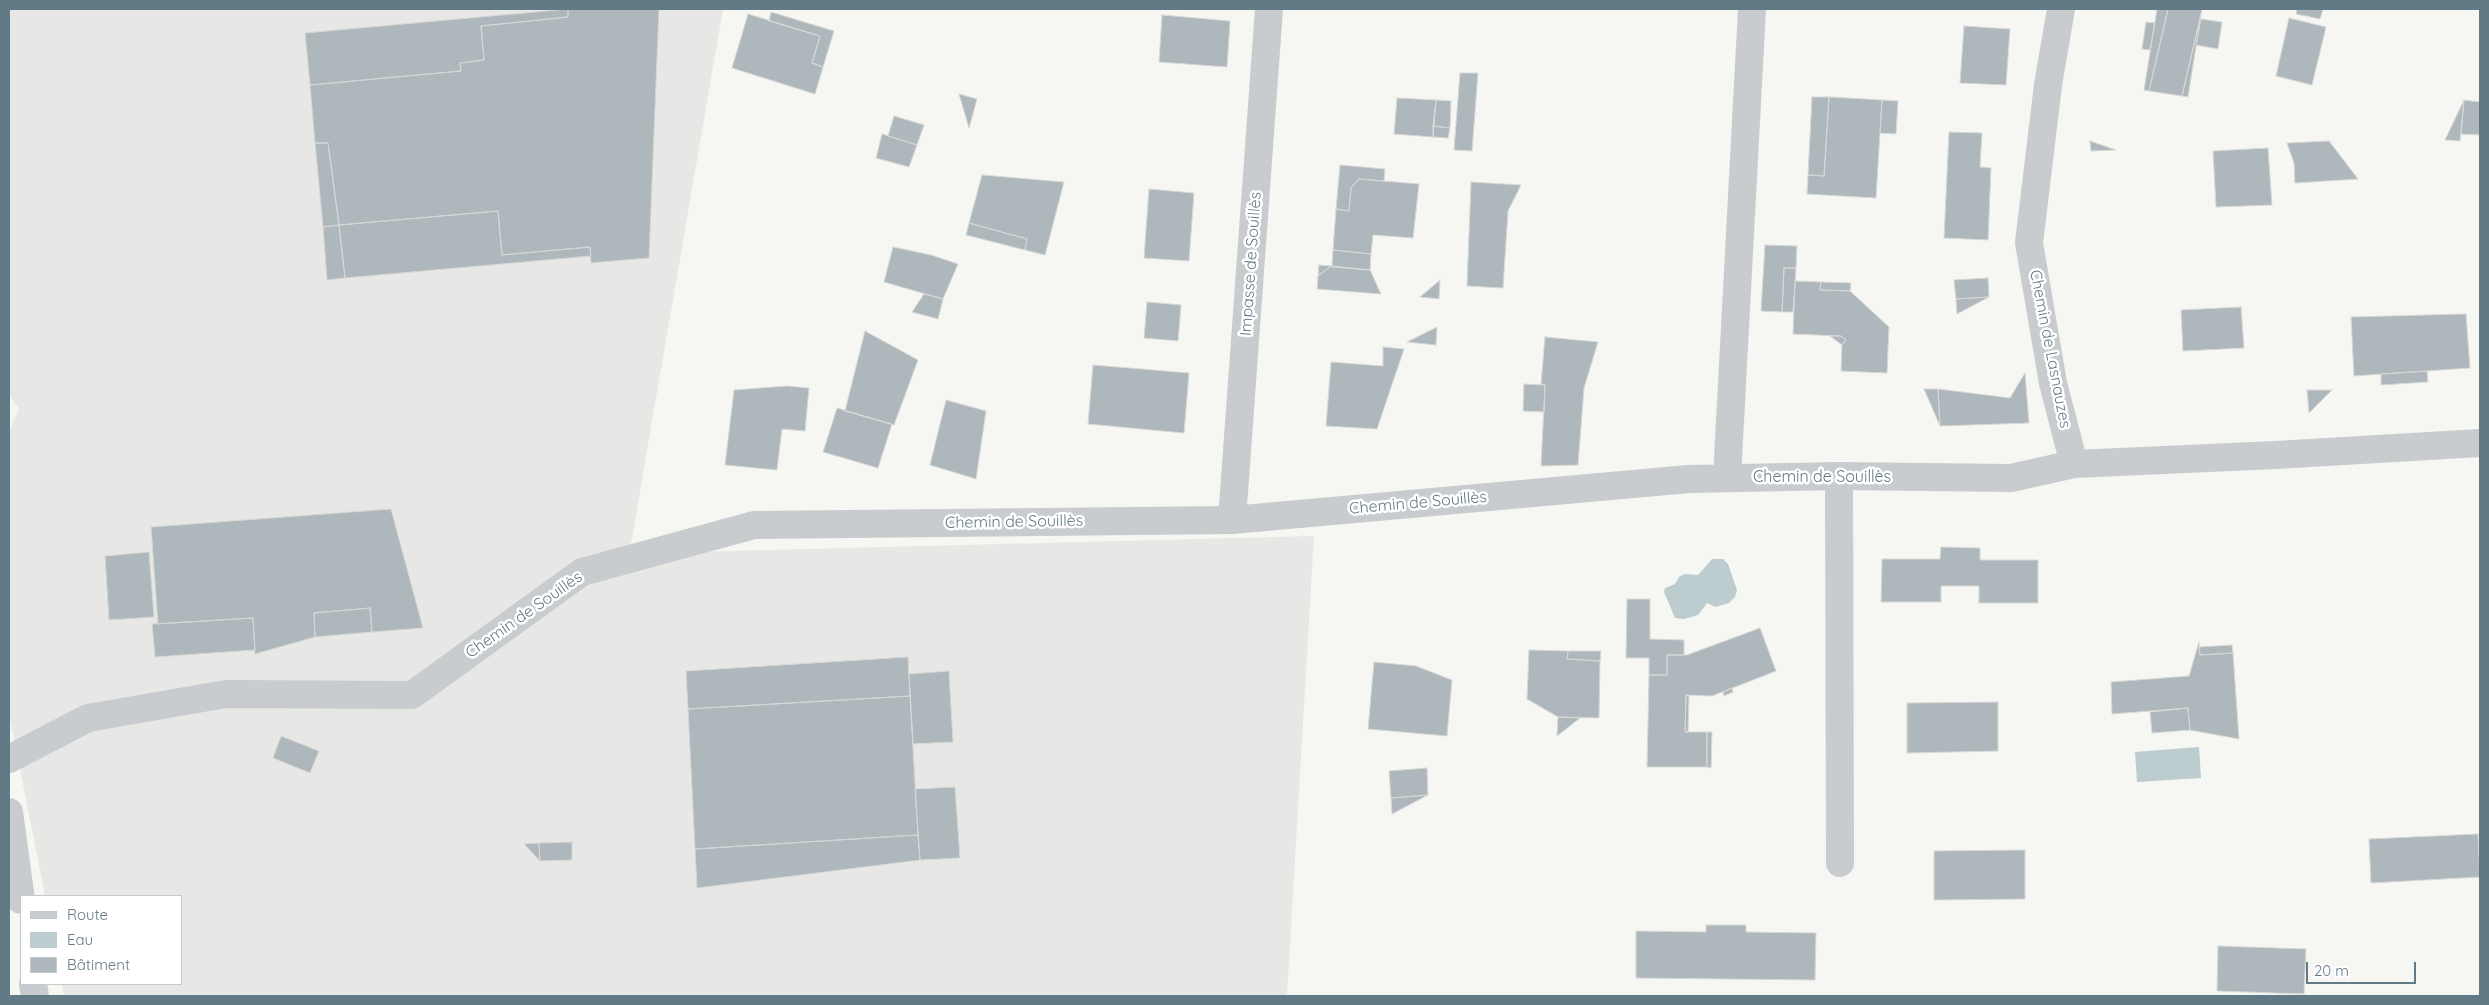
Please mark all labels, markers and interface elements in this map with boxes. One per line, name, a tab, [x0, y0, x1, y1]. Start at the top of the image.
street label: Impasse de Souillès	[1236, 191, 1266, 337]
street label: Chemin de Lasnauzes	[2025, 268, 2075, 430]
street label: Chemin de Souillès	[1753, 467, 1891, 487]
street label: Chemin de Souillès	[1348, 487, 1488, 519]
street label: Chemin de Souillès	[945, 511, 1083, 533]
street label: Chemin de Souillès	[462, 567, 586, 663]
legend	[20, 895, 182, 985]
text: Route	[67, 905, 108, 924]
text: Eau	[67, 930, 93, 949]
scale bar	[2309, 952, 2419, 984]
text: Bâtiment	[67, 955, 130, 974]
text: 20 m	[2314, 961, 2349, 980]

